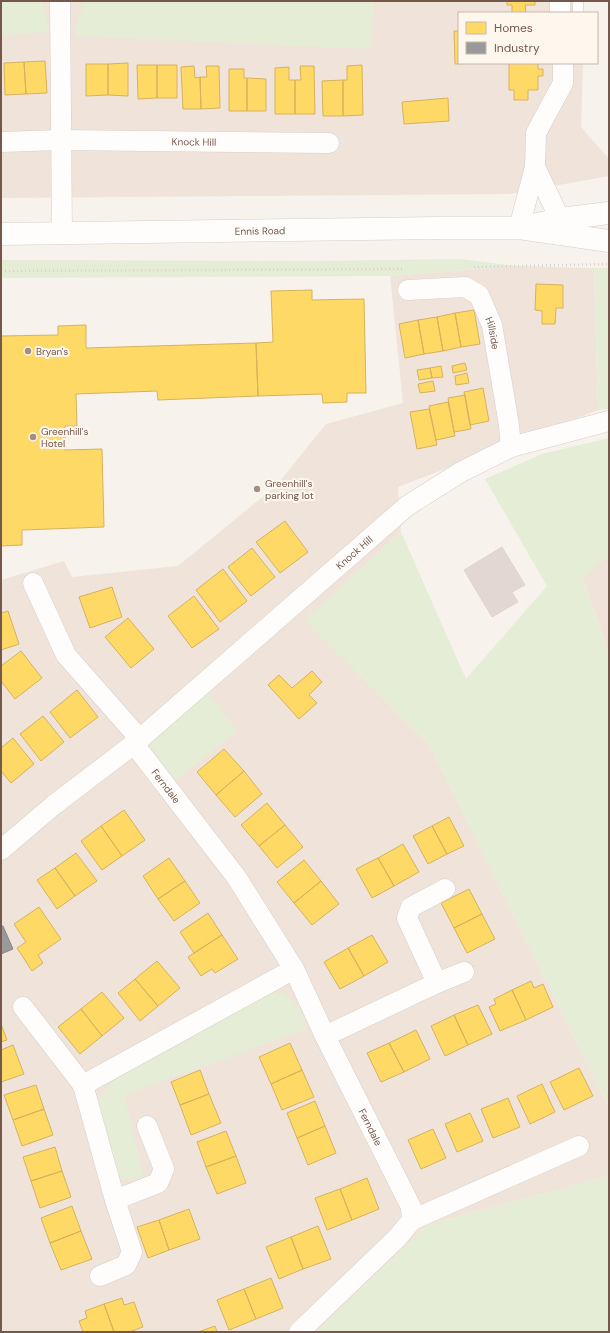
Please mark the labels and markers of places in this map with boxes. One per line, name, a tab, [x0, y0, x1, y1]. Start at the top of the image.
place label: Bryan's	[36, 345, 68, 358]
marker: Bryan's	[23, 346, 33, 356]
place label: Greenhill's Hotel	[41, 425, 88, 450]
marker: Greenhill's Hotel	[28, 432, 38, 442]
place label: Greenhill's parking lot	[265, 477, 314, 502]
marker: Greenhill's parking lot	[252, 484, 262, 494]

